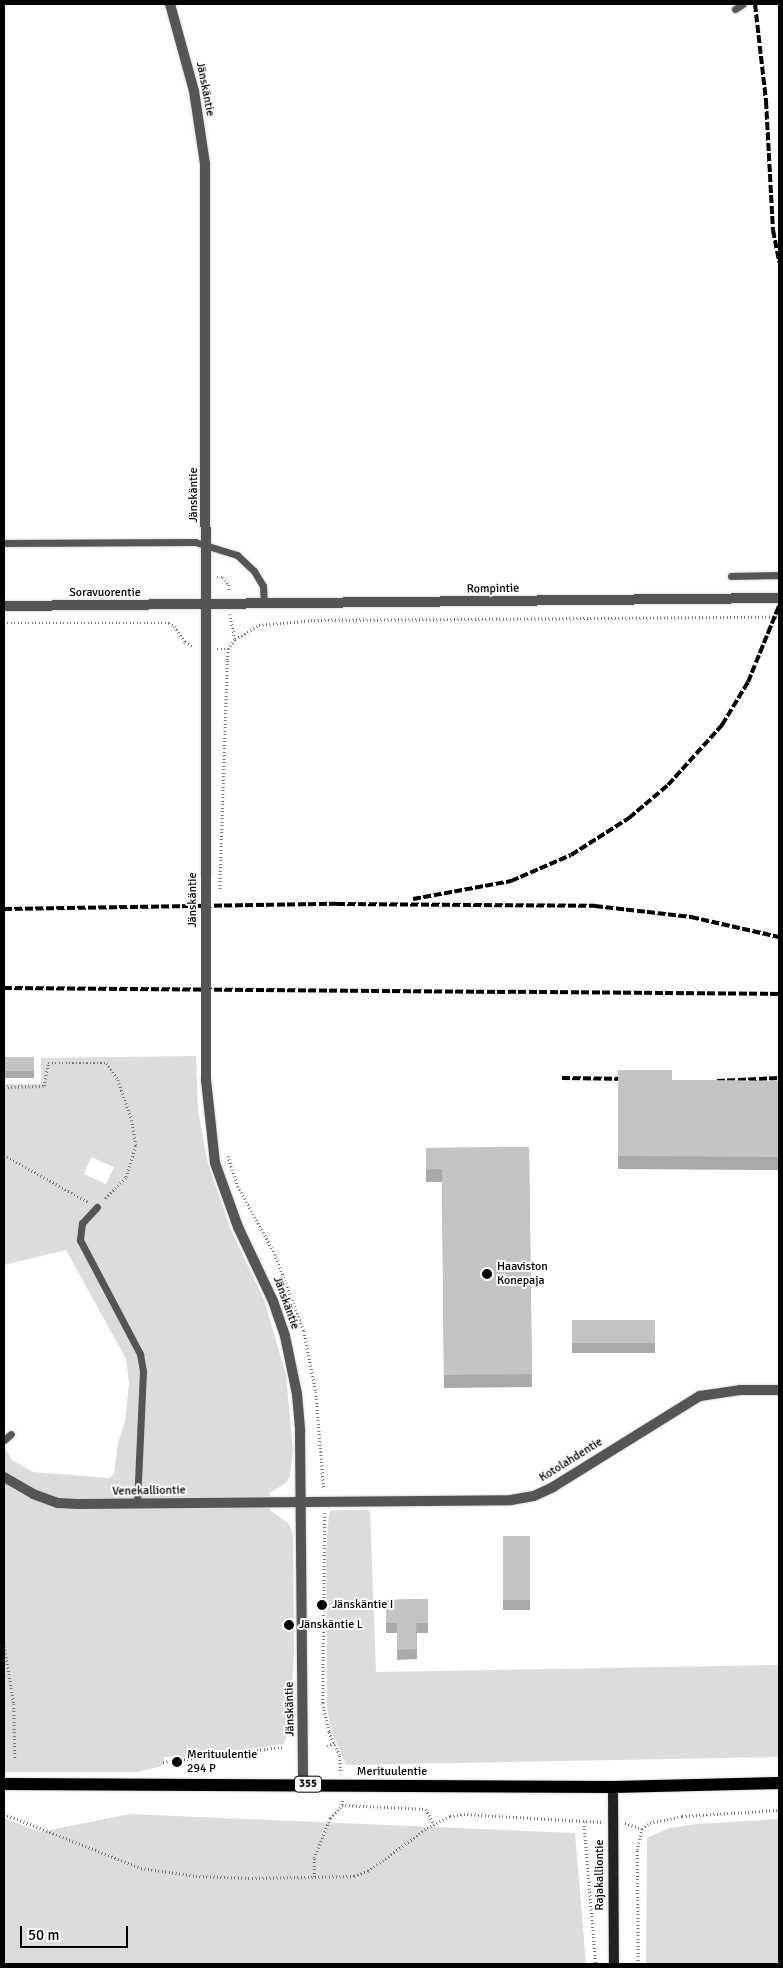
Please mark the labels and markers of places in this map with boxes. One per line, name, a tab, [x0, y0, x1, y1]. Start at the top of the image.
place label: Haaviston Konepaja	[497, 1260, 548, 1288]
marker: Haaviston Konepaja	[481, 1268, 493, 1280]
place label: Jänskäntie I	[332, 1598, 393, 1612]
marker: Jänskäntie I	[316, 1599, 328, 1611]
place label: Jänskäntie L	[299, 1618, 363, 1632]
marker: Jänskäntie L	[283, 1619, 295, 1631]
place label: Merituulentie 294 P	[187, 1748, 257, 1776]
marker: Merituulentie 294 P	[171, 1756, 183, 1768]

